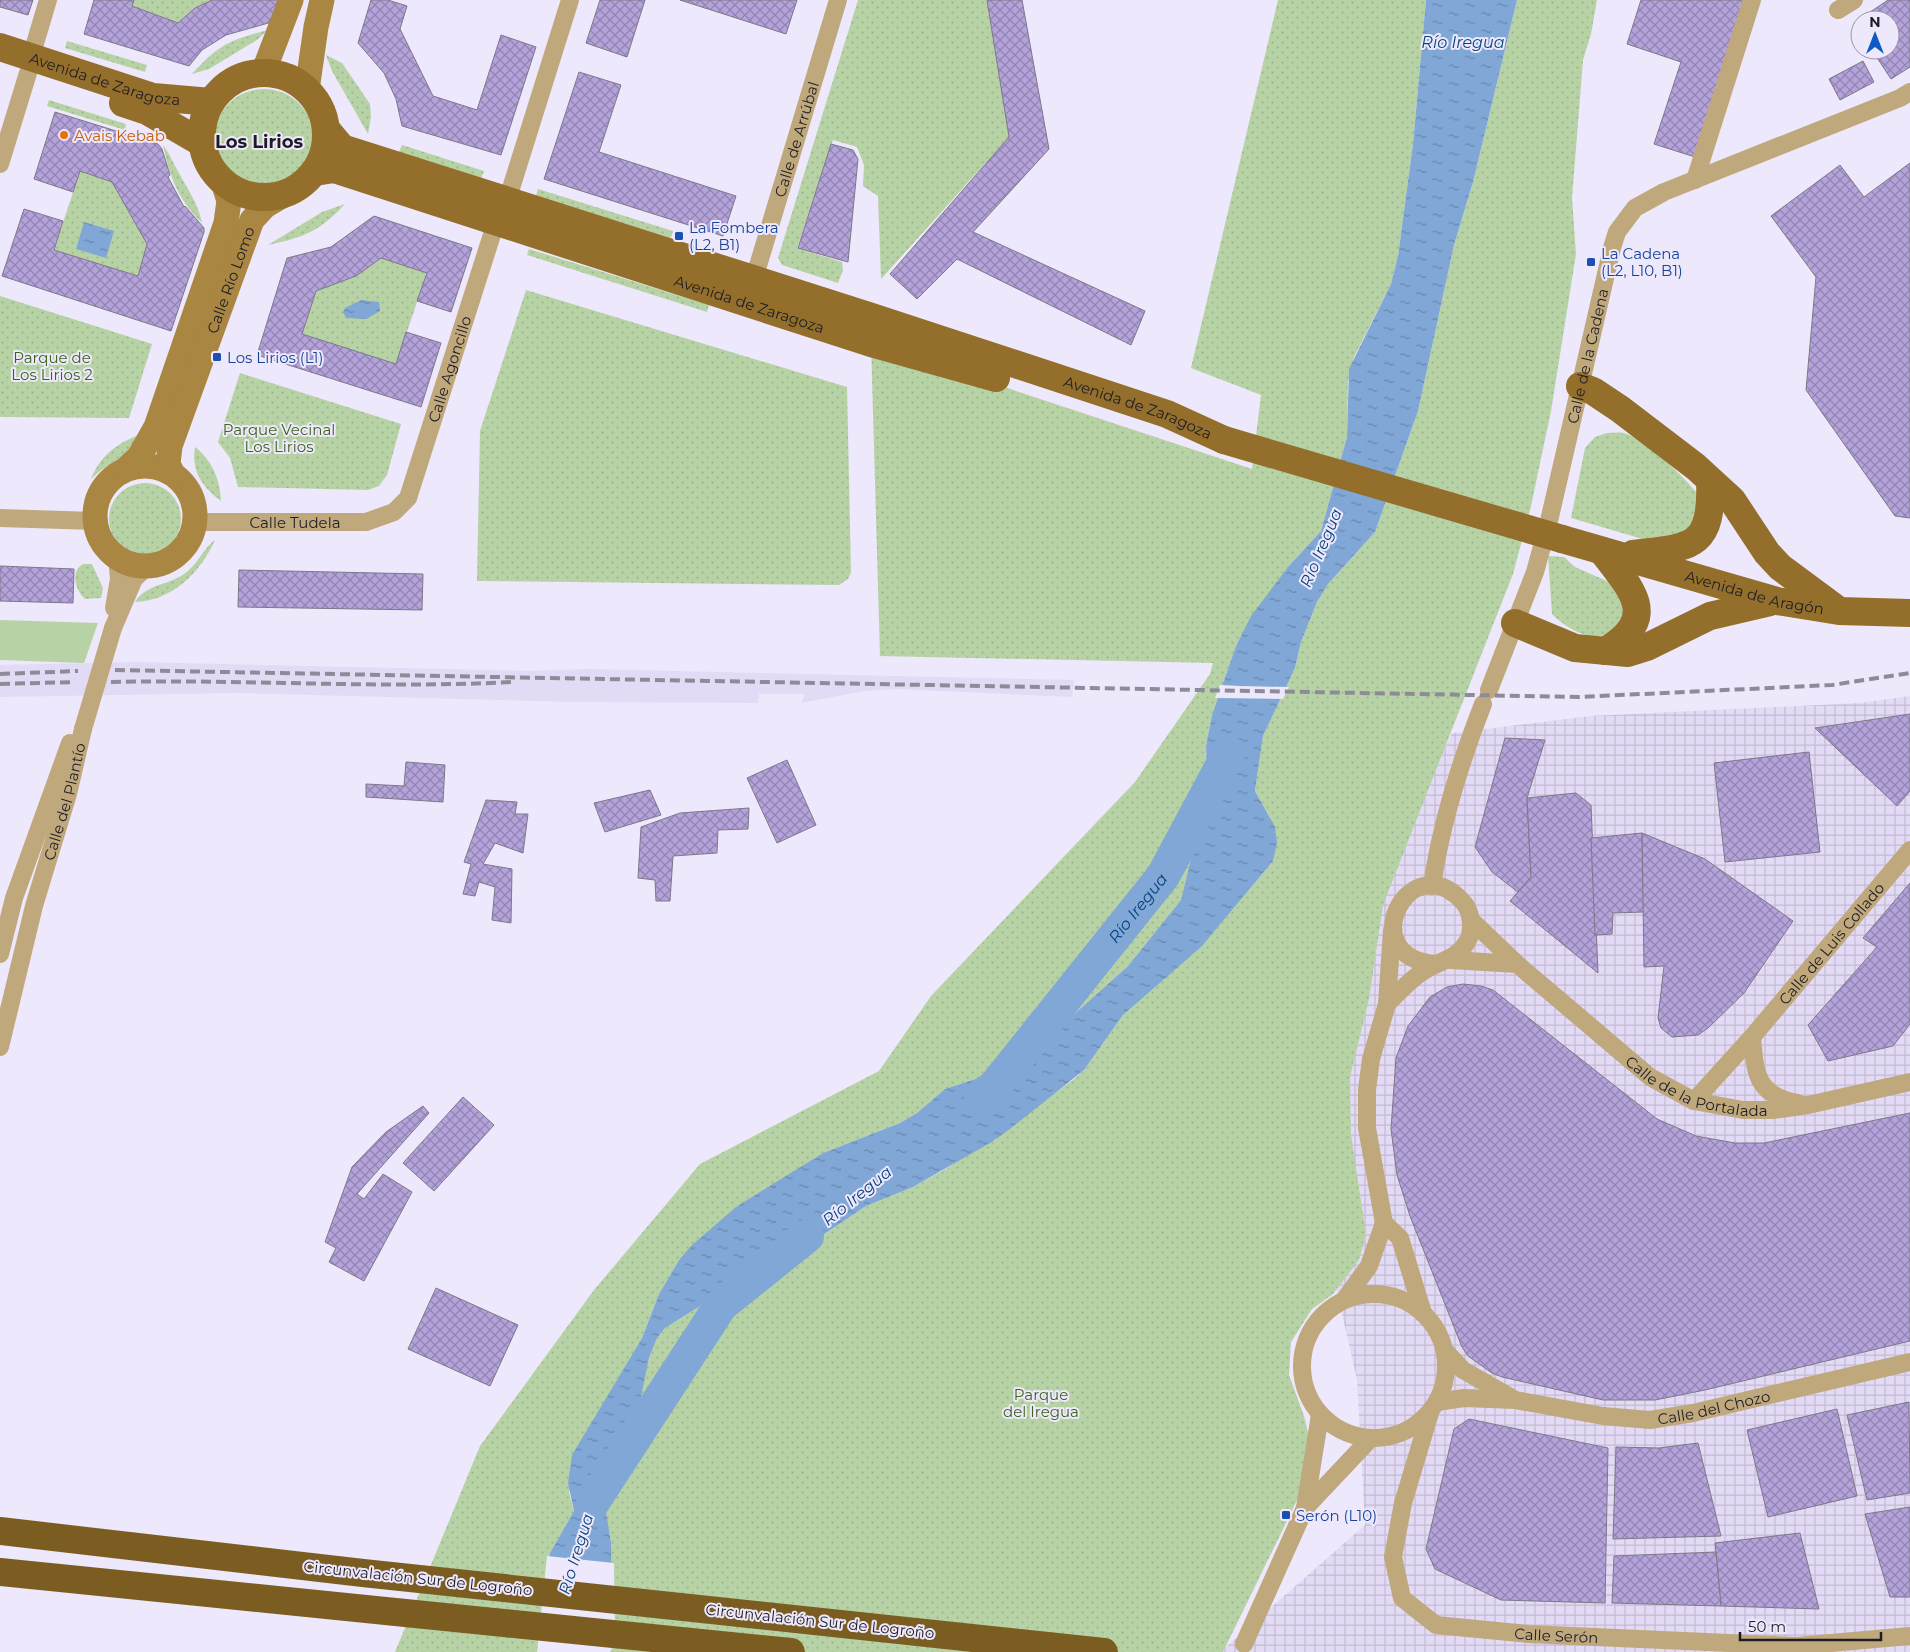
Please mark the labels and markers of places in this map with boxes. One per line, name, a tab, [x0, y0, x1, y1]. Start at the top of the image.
place label: Avais Kebab	[74, 126, 165, 145]
marker: Avais Kebab	[58, 129, 70, 141]
place label: La Fombera (L2, B1)	[689, 218, 779, 254]
marker: La Fombera (L2, B1)	[673, 230, 685, 242]
place label: La Cadena (L2, L10, B1)	[1601, 244, 1683, 280]
marker: La Cadena (L2, L10, B1)	[1585, 256, 1597, 268]
place label: Los Lirios (L1)	[227, 348, 323, 367]
marker: Los Lirios (L1)	[211, 351, 223, 363]
place label: Serón (L10)	[1296, 1506, 1377, 1525]
marker: Serón (L10)	[1280, 1509, 1292, 1521]

